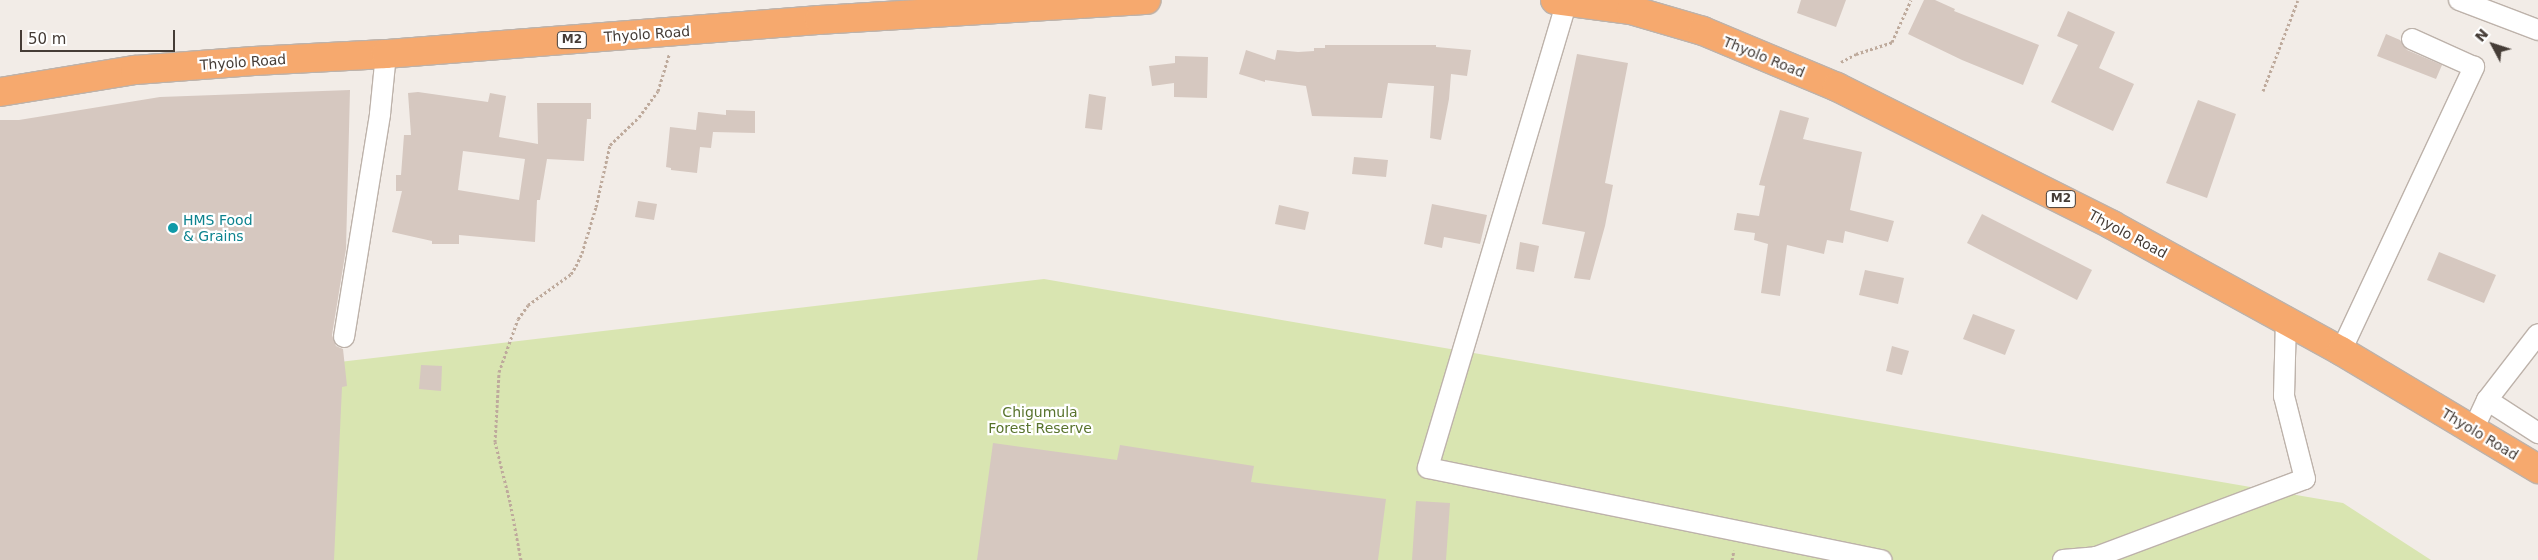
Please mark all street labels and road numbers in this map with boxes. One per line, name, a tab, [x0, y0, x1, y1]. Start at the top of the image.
street label: Thyolo Road	[603, 23, 691, 45]
road number: M2	[556, 30, 588, 50]
street label: Thyolo Road	[1721, 33, 1807, 81]
street label: Thyolo Road	[199, 51, 287, 73]
road number: M2	[2045, 190, 2077, 208]
street label: Thyolo Road	[2086, 206, 2170, 262]
street label: Thyolo Road	[2439, 405, 2521, 463]

